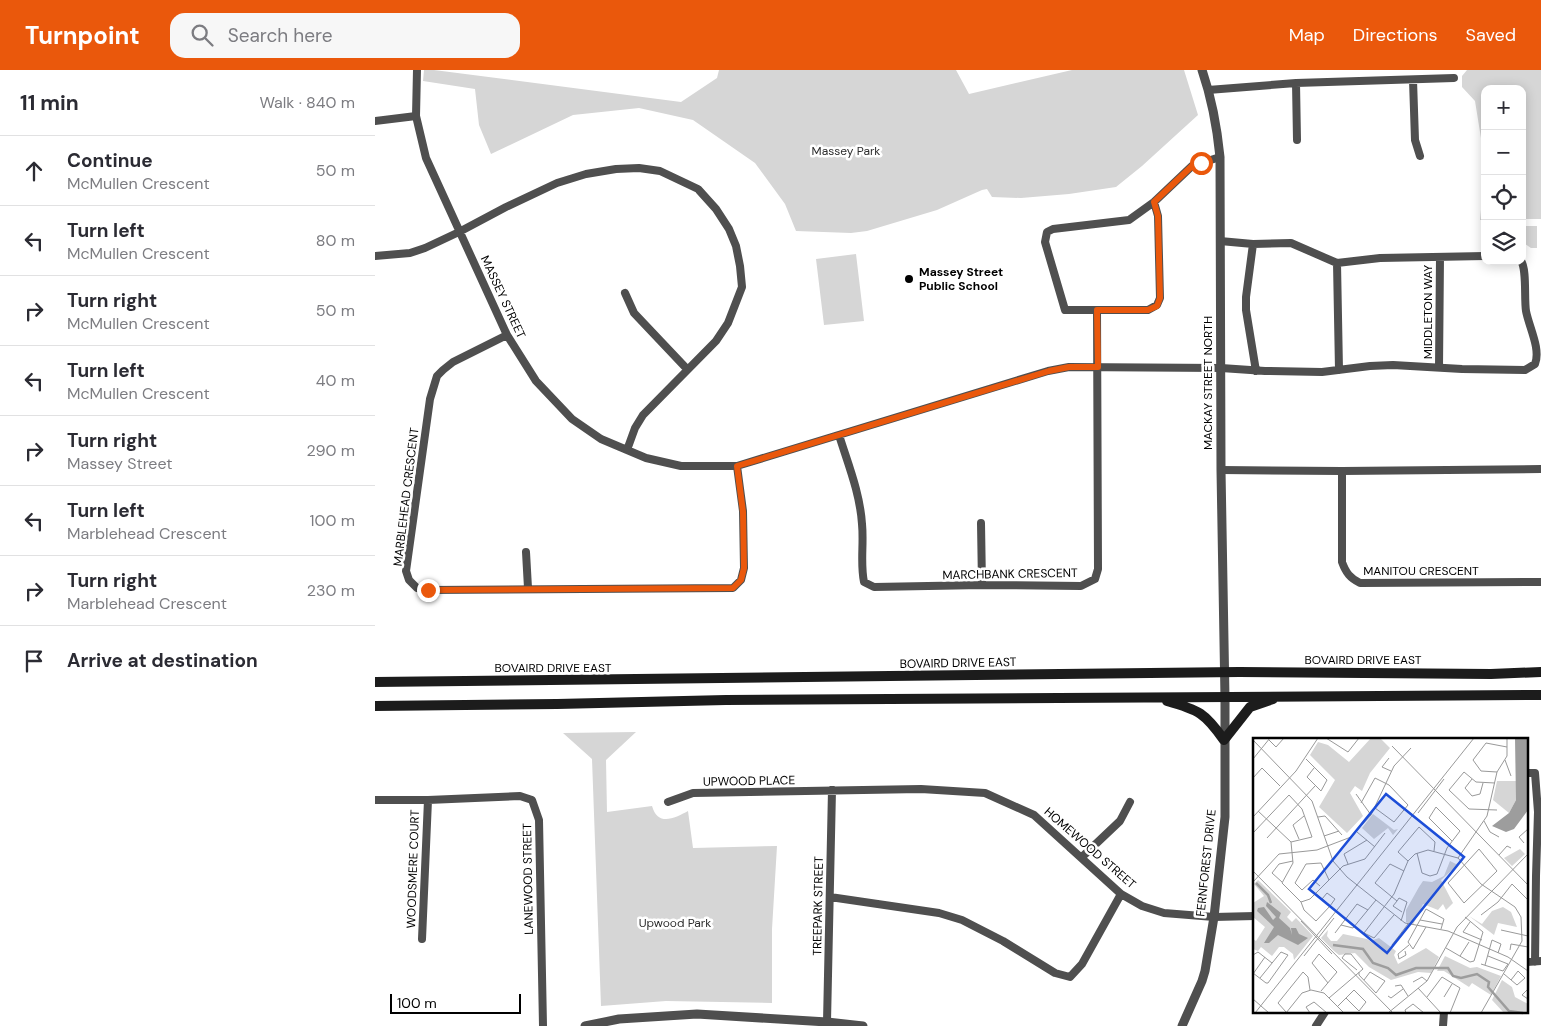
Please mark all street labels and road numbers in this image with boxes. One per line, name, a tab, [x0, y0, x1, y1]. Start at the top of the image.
street label: MASSEY STREET	[477, 253, 529, 341]
street label: MIDDLETON WAY	[1420, 265, 1436, 359]
street label: MACKAY STREET NORTH	[1200, 316, 1216, 450]
street label: MARBLEHEAD CRESCENT	[390, 426, 422, 567]
street label: MANITOU CRESCENT	[1363, 563, 1479, 579]
street label: MARCHBANK CRESCENT	[942, 565, 1078, 583]
street label: BOVAIRD DRIVE EAST	[1305, 652, 1422, 668]
street label: BOVAIRD DRIVE EAST	[899, 654, 1017, 672]
street label: BOVAIRD DRIVE EAST	[495, 660, 612, 676]
street label: UPWOOD PLACE	[703, 772, 796, 790]
street label: HOMEWOOD STREET	[1041, 804, 1139, 892]
street label: FERNFOREST DRIVE	[1192, 808, 1220, 918]
street label: WOODSMERE COURT	[403, 809, 423, 929]
street label: LANEWOOD STREET	[519, 823, 537, 935]
street label: TREEPARK STREET	[809, 856, 827, 956]

